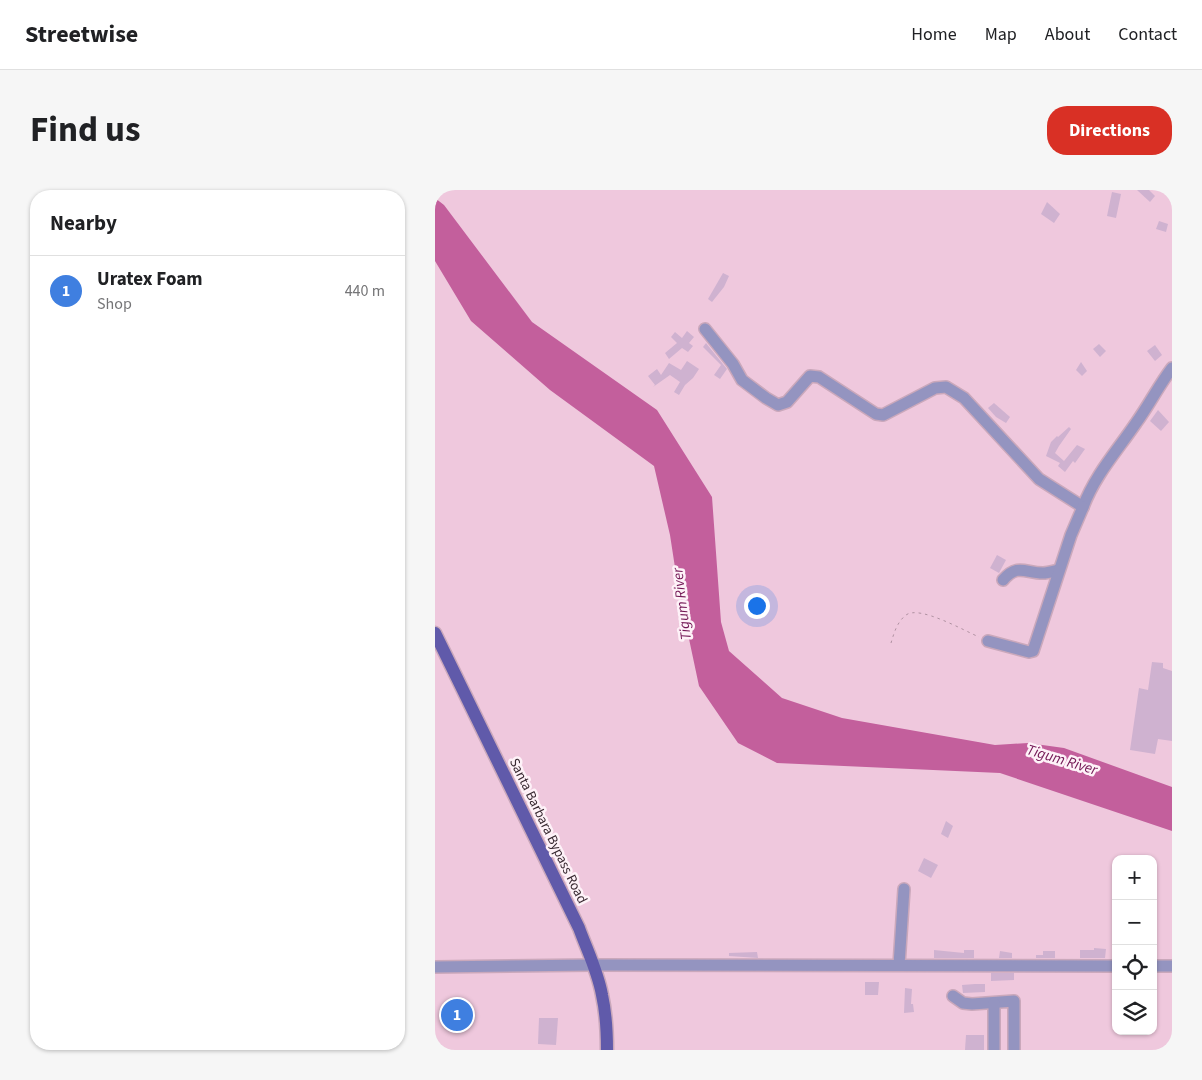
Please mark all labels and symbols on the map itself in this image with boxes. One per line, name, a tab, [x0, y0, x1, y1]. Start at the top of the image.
water label: Tigum River	[667, 566, 697, 641]
your location	[744, 593, 770, 619]
water label: Tigum River	[1024, 739, 1101, 781]
street label: Santa Barbara Bypass Road	[504, 755, 592, 907]
pin: 1	[441, 996, 473, 1034]

